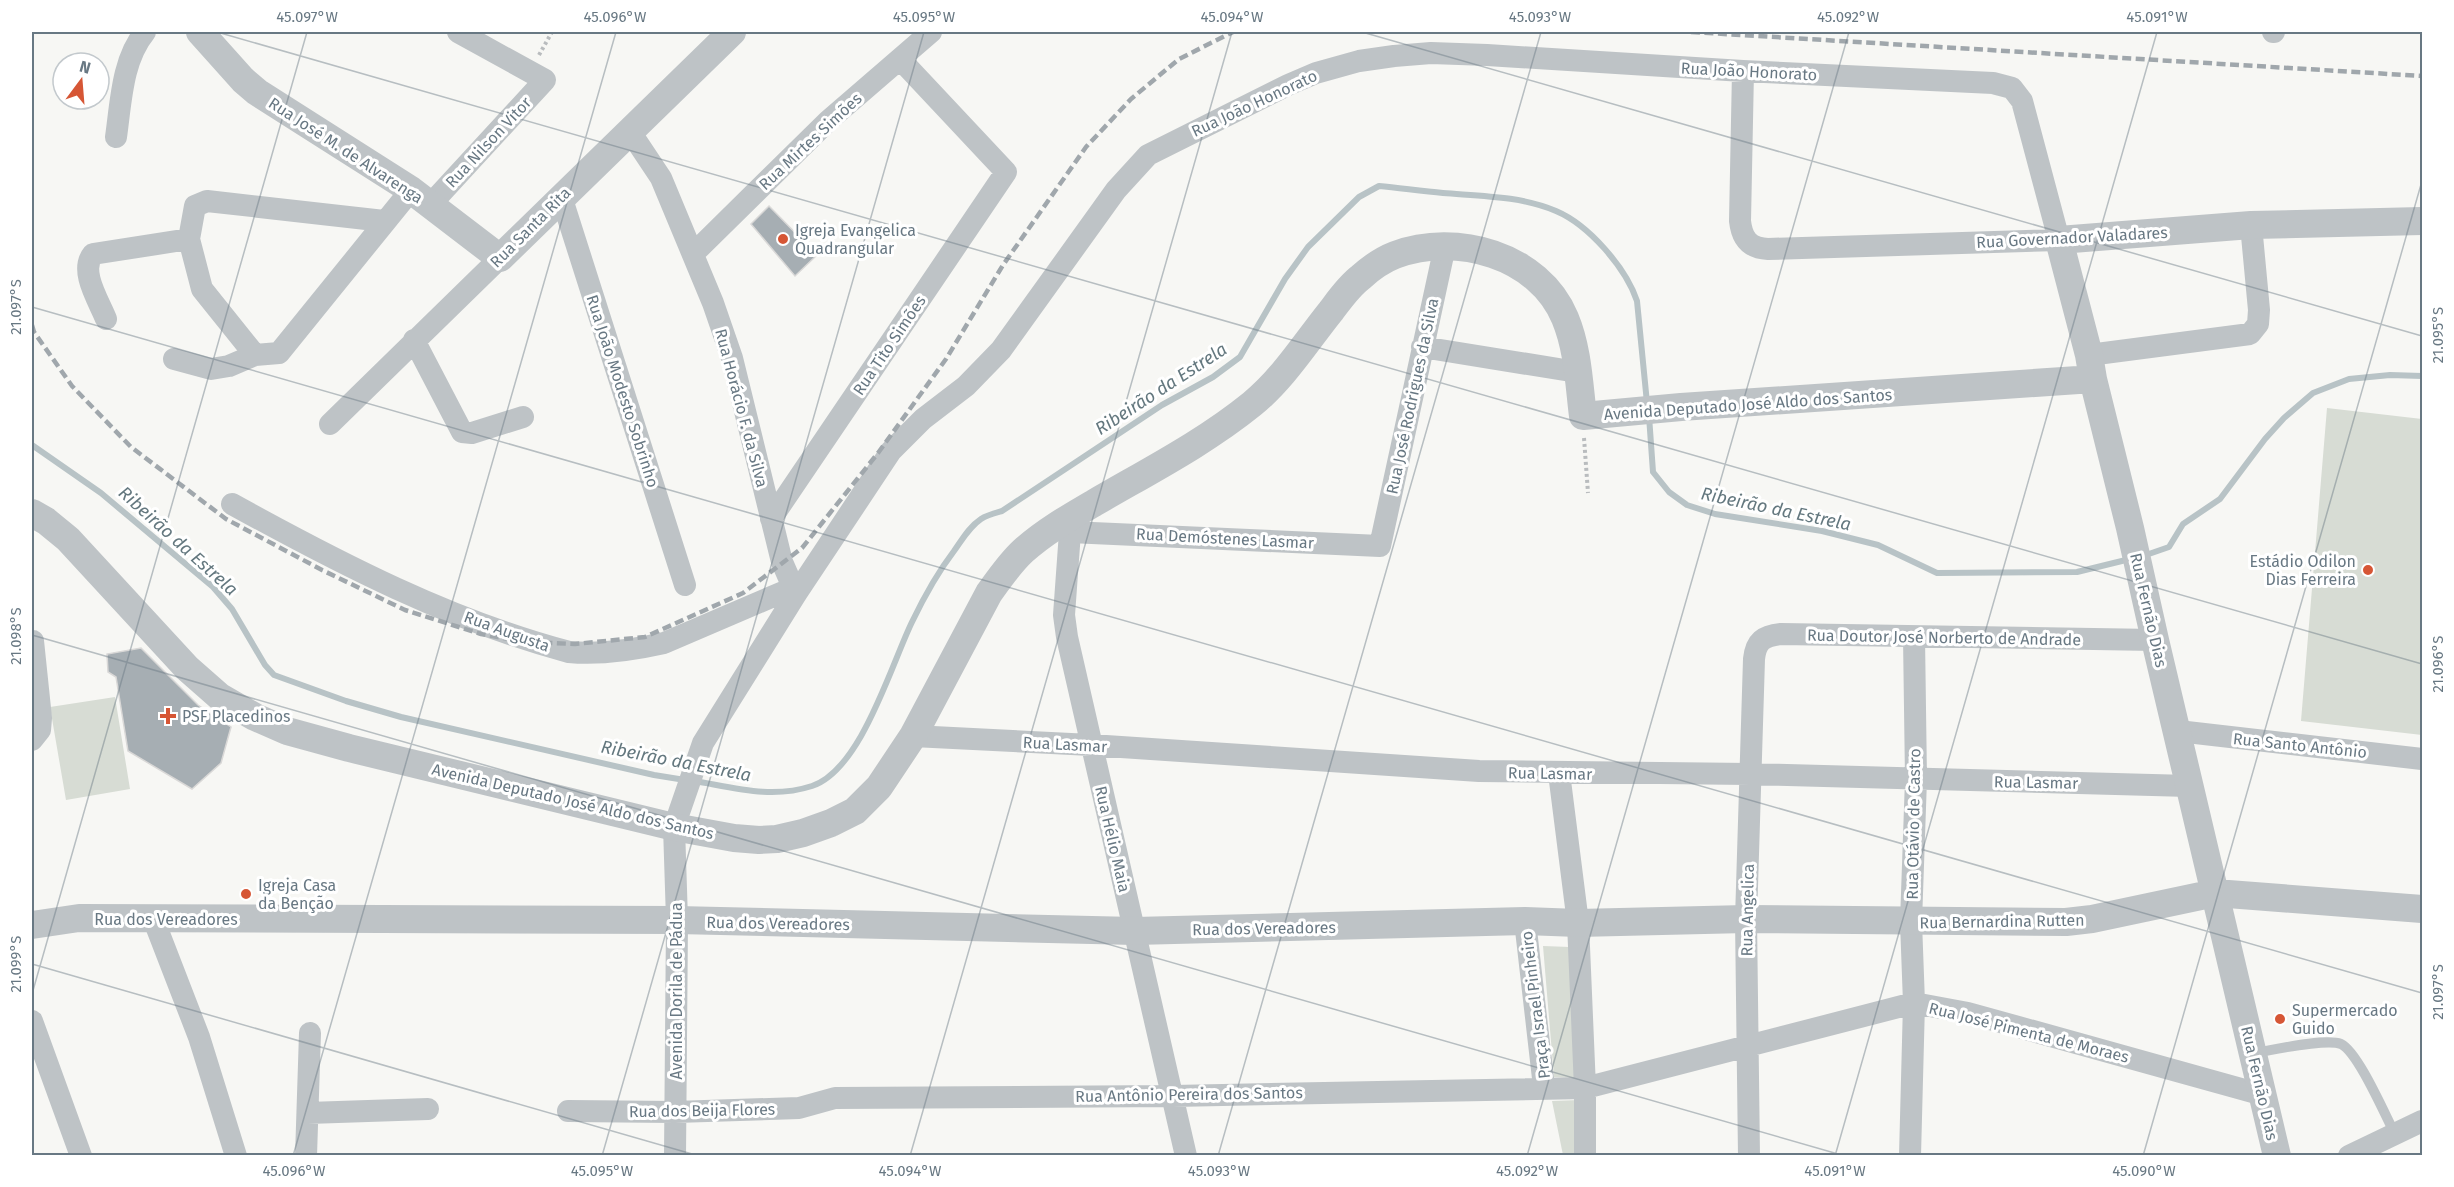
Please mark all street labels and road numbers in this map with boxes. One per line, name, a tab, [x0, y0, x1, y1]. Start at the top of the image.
street label: Rua João Honorato	[1680, 58, 1818, 85]
street label: Rua João Honorato	[1188, 66, 1320, 141]
street label: Rua Mirtes Simões	[755, 89, 866, 194]
street label: Rua Nilson Vitor	[442, 92, 536, 192]
street label: Rua José M. de Alvarenga	[265, 93, 426, 207]
street label: Rua Santa Rita	[486, 183, 575, 272]
street label: Rua Governador Valadares	[1976, 223, 2168, 252]
street label: Rua João Modesto Sobrinho	[582, 292, 663, 490]
street label: Rua Tito Simões	[849, 292, 930, 399]
street label: Rua José Rodrigues da Silva	[1382, 296, 1443, 496]
street label: Rua Horácio F. da Silva	[711, 327, 772, 490]
street label: Avenida Deputado José Aldo dos Santos	[1603, 385, 1893, 424]
street label: Rua Demóstenes Lasmar	[1136, 524, 1315, 553]
street label: Rua Fernão Dias	[2126, 551, 2171, 669]
street label: Rua Augusta	[461, 607, 552, 656]
street label: Rua Doutor José Norberto de Andrade	[1807, 626, 2081, 649]
street label: Rua Santo Antônio	[2232, 729, 2368, 762]
street label: Rua Lasmar	[1022, 733, 1108, 756]
street label: Rua Otávio de Castro	[1903, 748, 1924, 900]
street label: Avenida Deputado José Aldo dos Santos	[430, 760, 716, 843]
street label: Rua Lasmar	[1508, 763, 1593, 784]
street label: Rua Lasmar	[1994, 772, 2079, 793]
street label: Rua Hélio Maia	[1091, 784, 1134, 894]
street label: Rua Angelica	[1737, 864, 1758, 956]
street label: Avenida Dorila de Pádua	[667, 902, 686, 1080]
street label: Rua dos Vereadores	[94, 910, 238, 929]
street label: Rua Bernardina Rutten	[1919, 911, 2085, 932]
street label: Rua dos Vereadores	[706, 913, 850, 934]
street label: Rua dos Vereadores	[1192, 918, 1336, 939]
street label: Praça Israel Pinheiro	[1517, 930, 1555, 1080]
street label: Rua José Pimenta de Moraes	[1927, 998, 2131, 1067]
street label: Rua Fernão Dias	[2237, 1024, 2282, 1142]
street label: Rua Antônio Pereira dos Santos	[1075, 1083, 1303, 1106]
street label: Rua dos Beija Flores	[629, 1100, 775, 1121]

